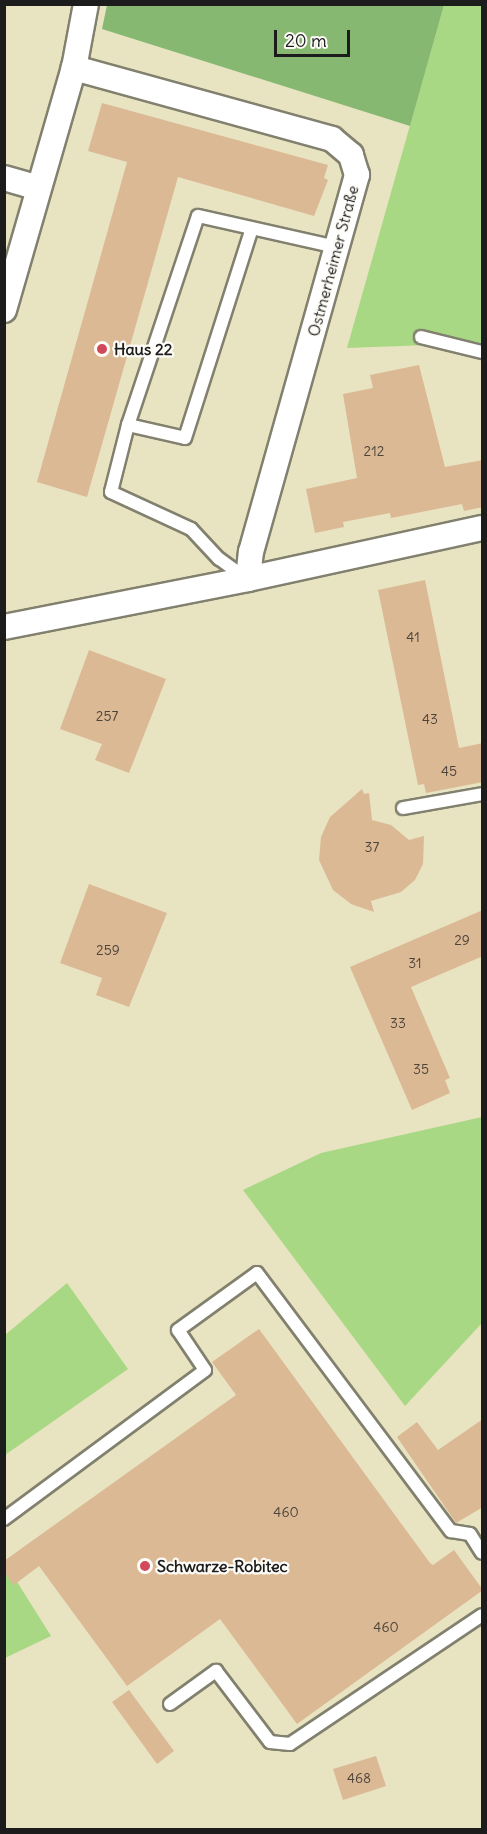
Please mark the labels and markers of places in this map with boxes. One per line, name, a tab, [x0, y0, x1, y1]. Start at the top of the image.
place label: Haus 22	[114, 339, 173, 359]
marker: Haus 22	[95, 342, 109, 356]
place label: Schwarze-Robitec	[157, 1556, 288, 1576]
marker: Schwarze-Robitec	[138, 1559, 152, 1573]

